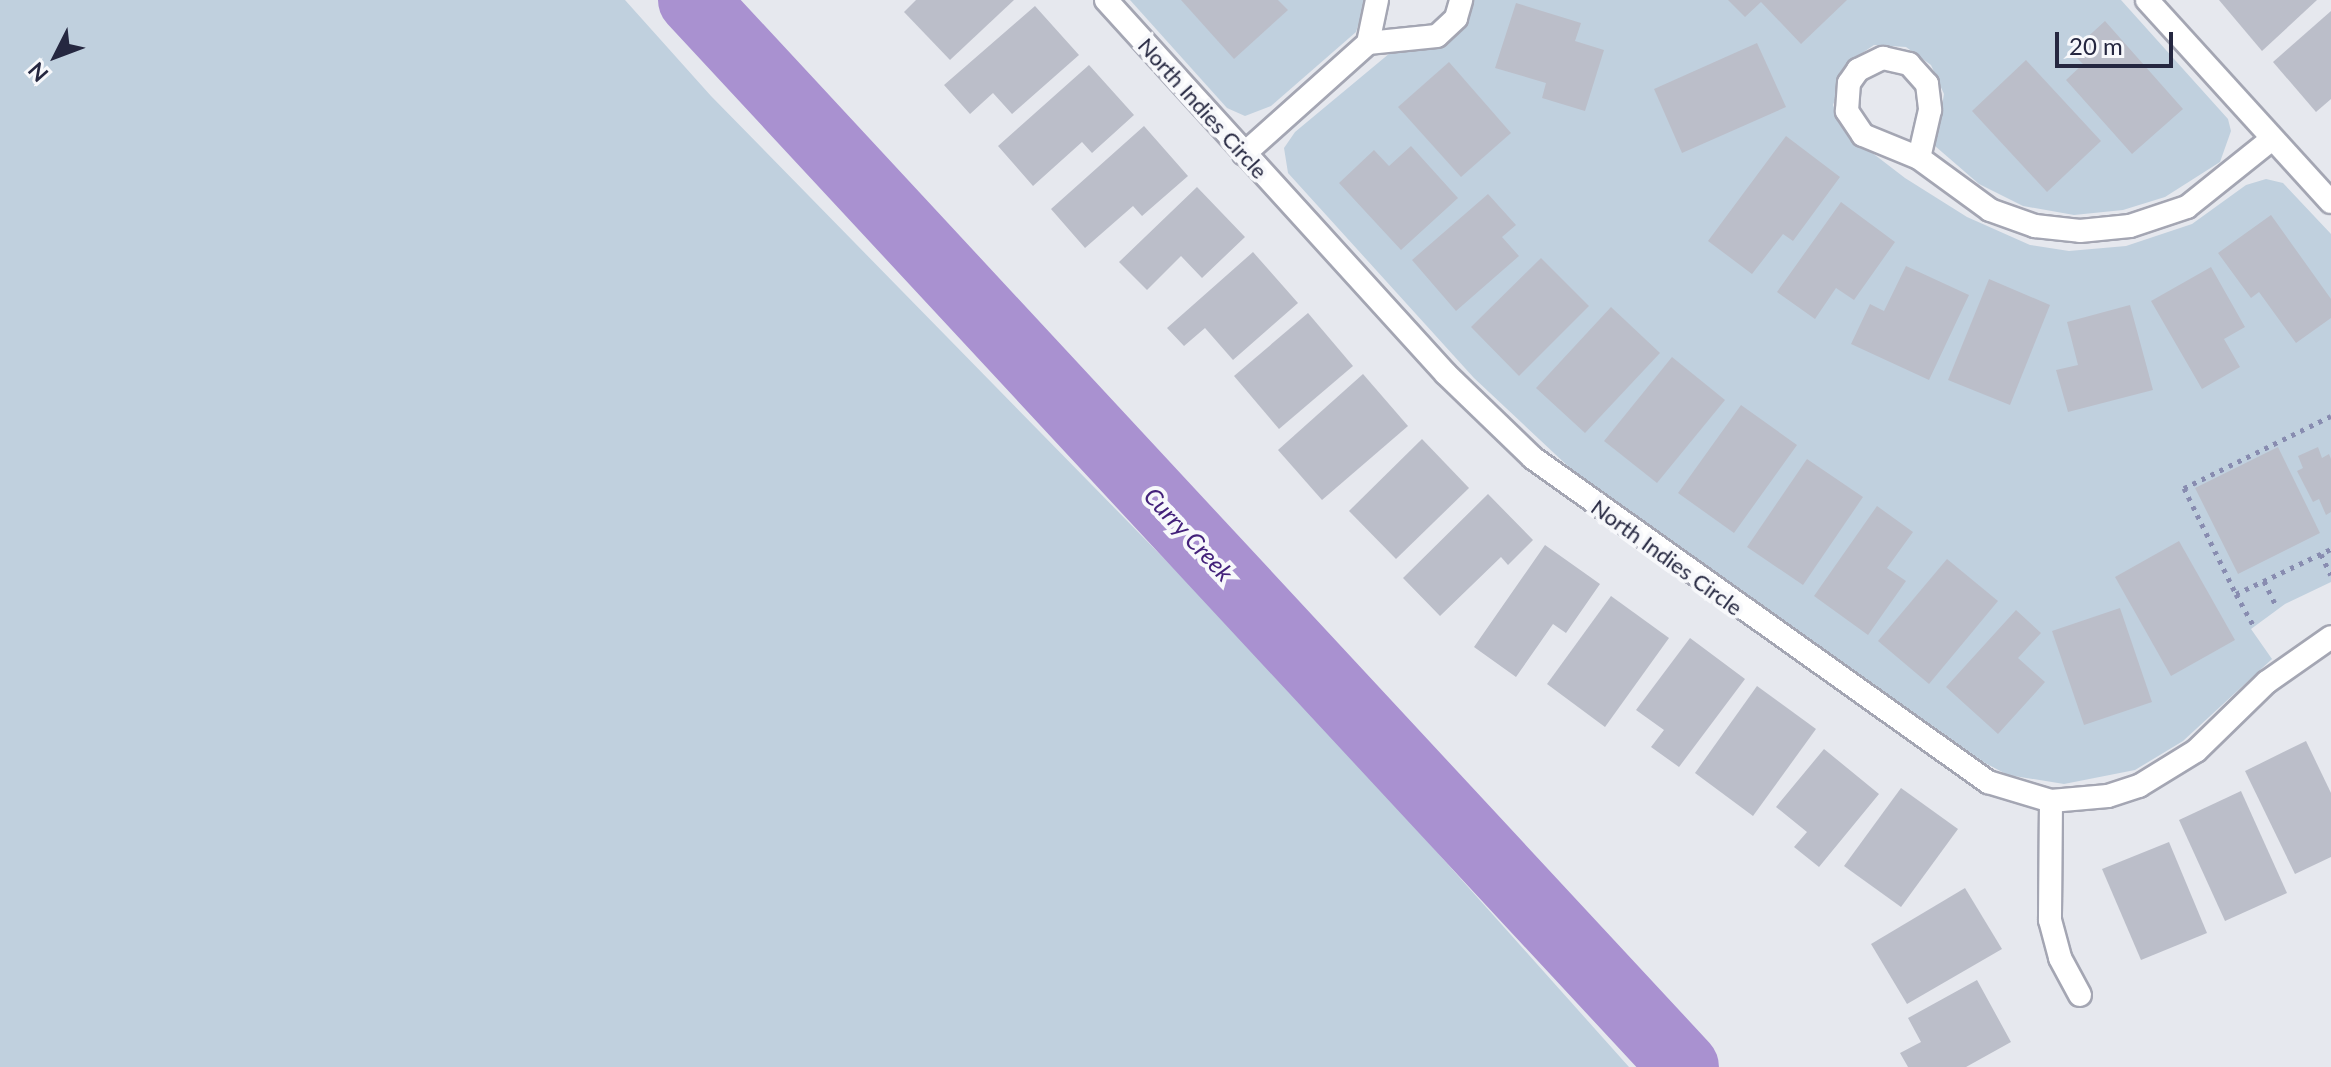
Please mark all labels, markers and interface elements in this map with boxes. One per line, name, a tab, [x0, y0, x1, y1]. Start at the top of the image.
north arrow	[16, 16, 96, 96]
scale bar	[2059, 16, 2177, 66]
text: 20 m	[2069, 31, 2123, 60]
street label: North Indies Circle	[1133, 32, 1273, 184]
text: N	[22, 57, 54, 88]
water label: Curry Creek	[1138, 481, 1240, 587]
street label: North Indies Circle	[1586, 493, 1748, 621]

